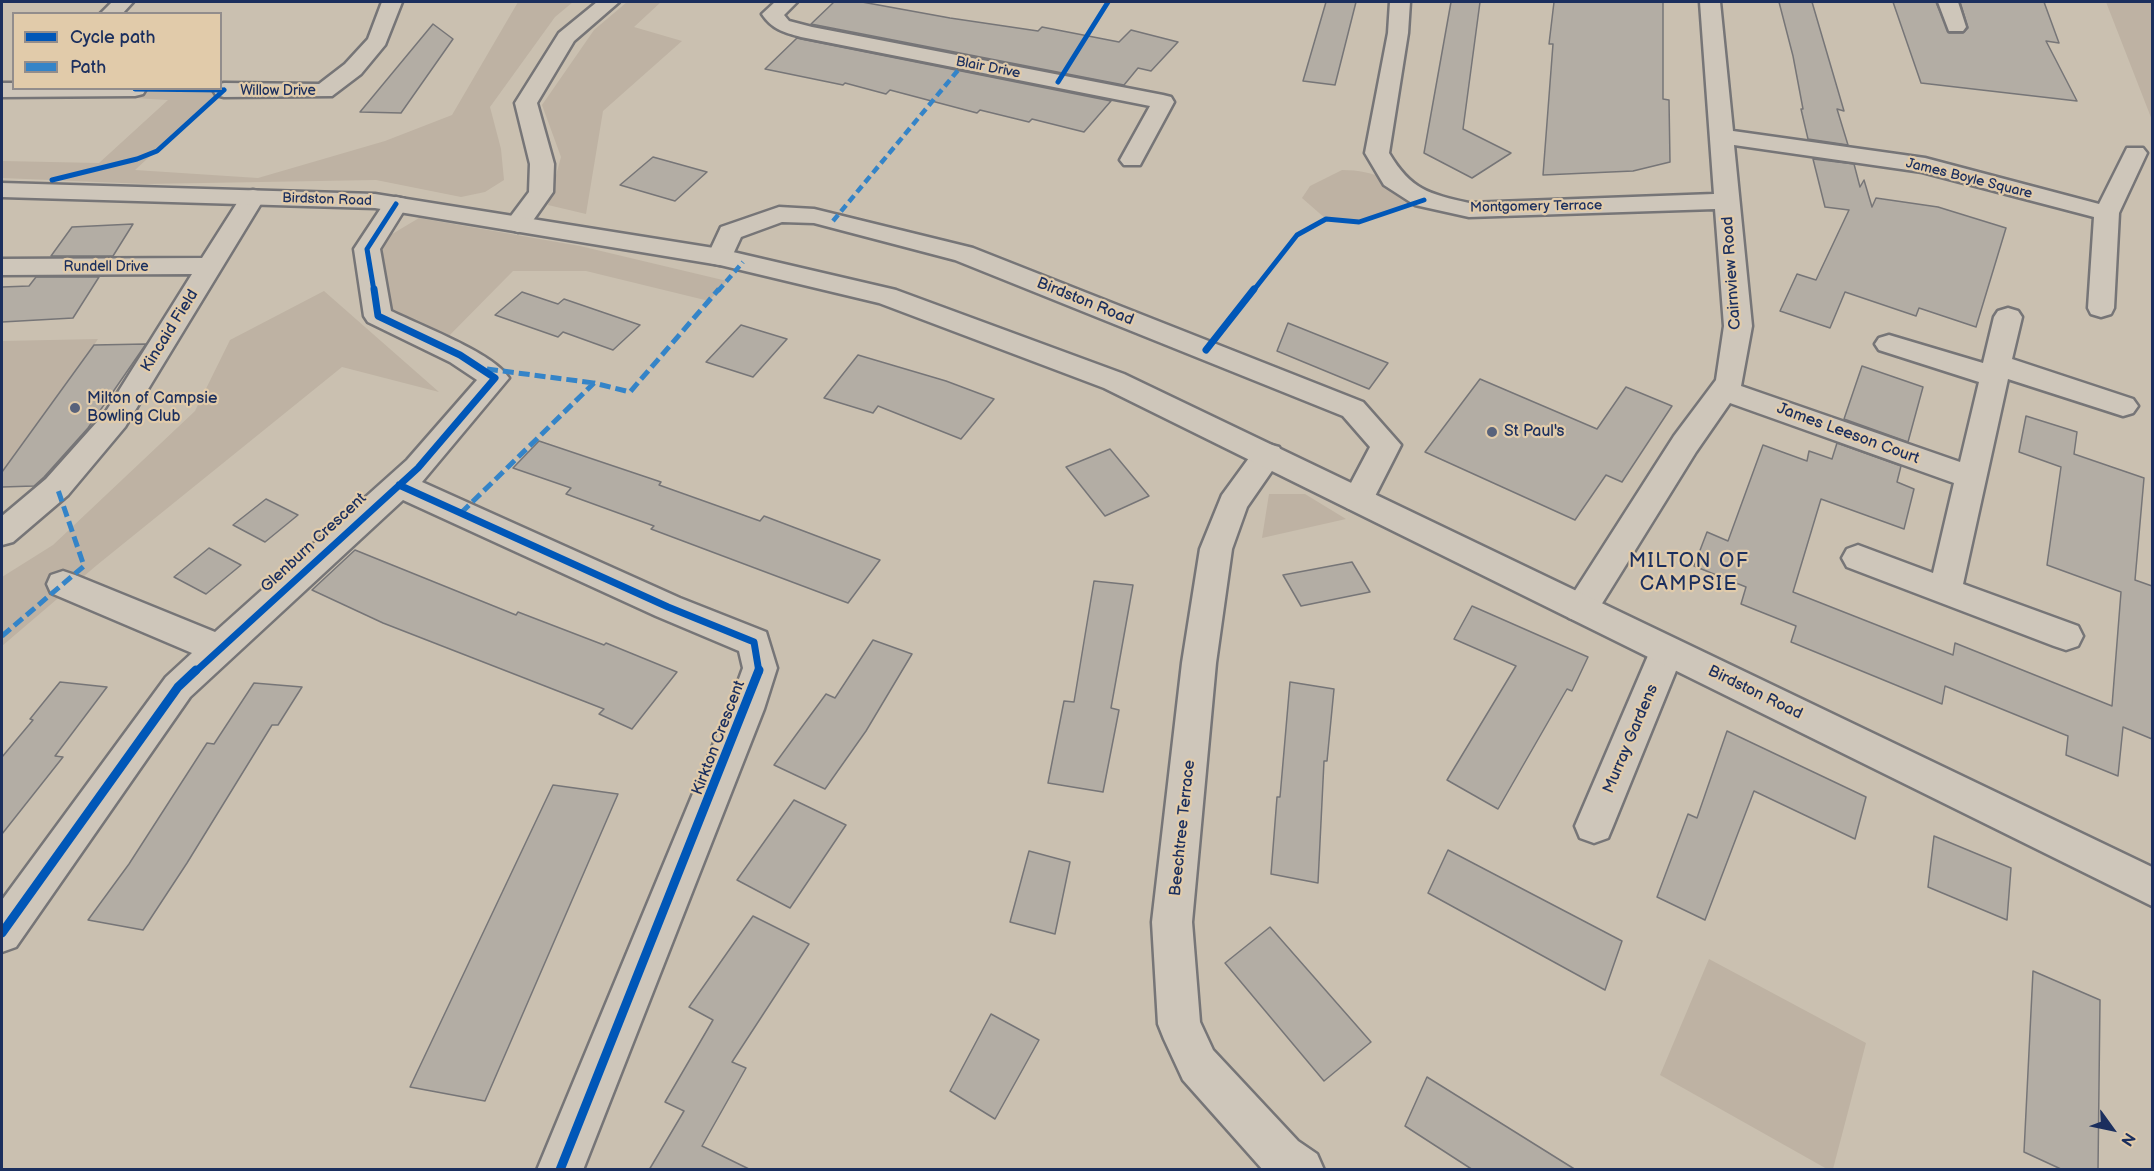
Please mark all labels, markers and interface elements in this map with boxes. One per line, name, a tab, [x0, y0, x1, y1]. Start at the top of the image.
legend	[12, 12, 222, 90]
text: Cycle path	[70, 27, 156, 48]
street label: Blair Drive	[954, 53, 1022, 83]
text: Path	[70, 57, 106, 78]
street label: Willow Drive	[240, 83, 316, 99]
street label: James Boyle Square	[1904, 155, 2034, 203]
street label: Birdston Road	[282, 190, 372, 210]
street label: Montgomery Terrace	[1470, 197, 1602, 217]
street label: Cairnview Road	[1718, 216, 1746, 330]
street label: Rundell Drive	[64, 259, 148, 275]
street label: Birdston Road	[1034, 274, 1136, 330]
street label: Kincaid Field	[137, 286, 203, 376]
place label: Milton of Campsie Bowling Club	[87, 389, 217, 427]
street label: James Leeson Court	[1774, 399, 1922, 469]
marker: Milton of Campsie Bowling Club	[68, 401, 82, 415]
place label: St Paul's	[1504, 422, 1564, 442]
marker: St Paul's	[1485, 425, 1499, 439]
street label: Glenburn Crescent	[257, 489, 371, 597]
district label: MILTON OF CAMPSIE	[1629, 550, 1749, 597]
street label: Birdston Road	[1705, 662, 1805, 724]
street label: Kirkton Crescent	[688, 678, 750, 798]
street label: Murray Gardens	[1599, 682, 1663, 796]
street label: Beechtree Terrace	[1166, 759, 1200, 897]
north arrow	[2082, 1099, 2142, 1159]
text: N	[2116, 1129, 2139, 1149]

